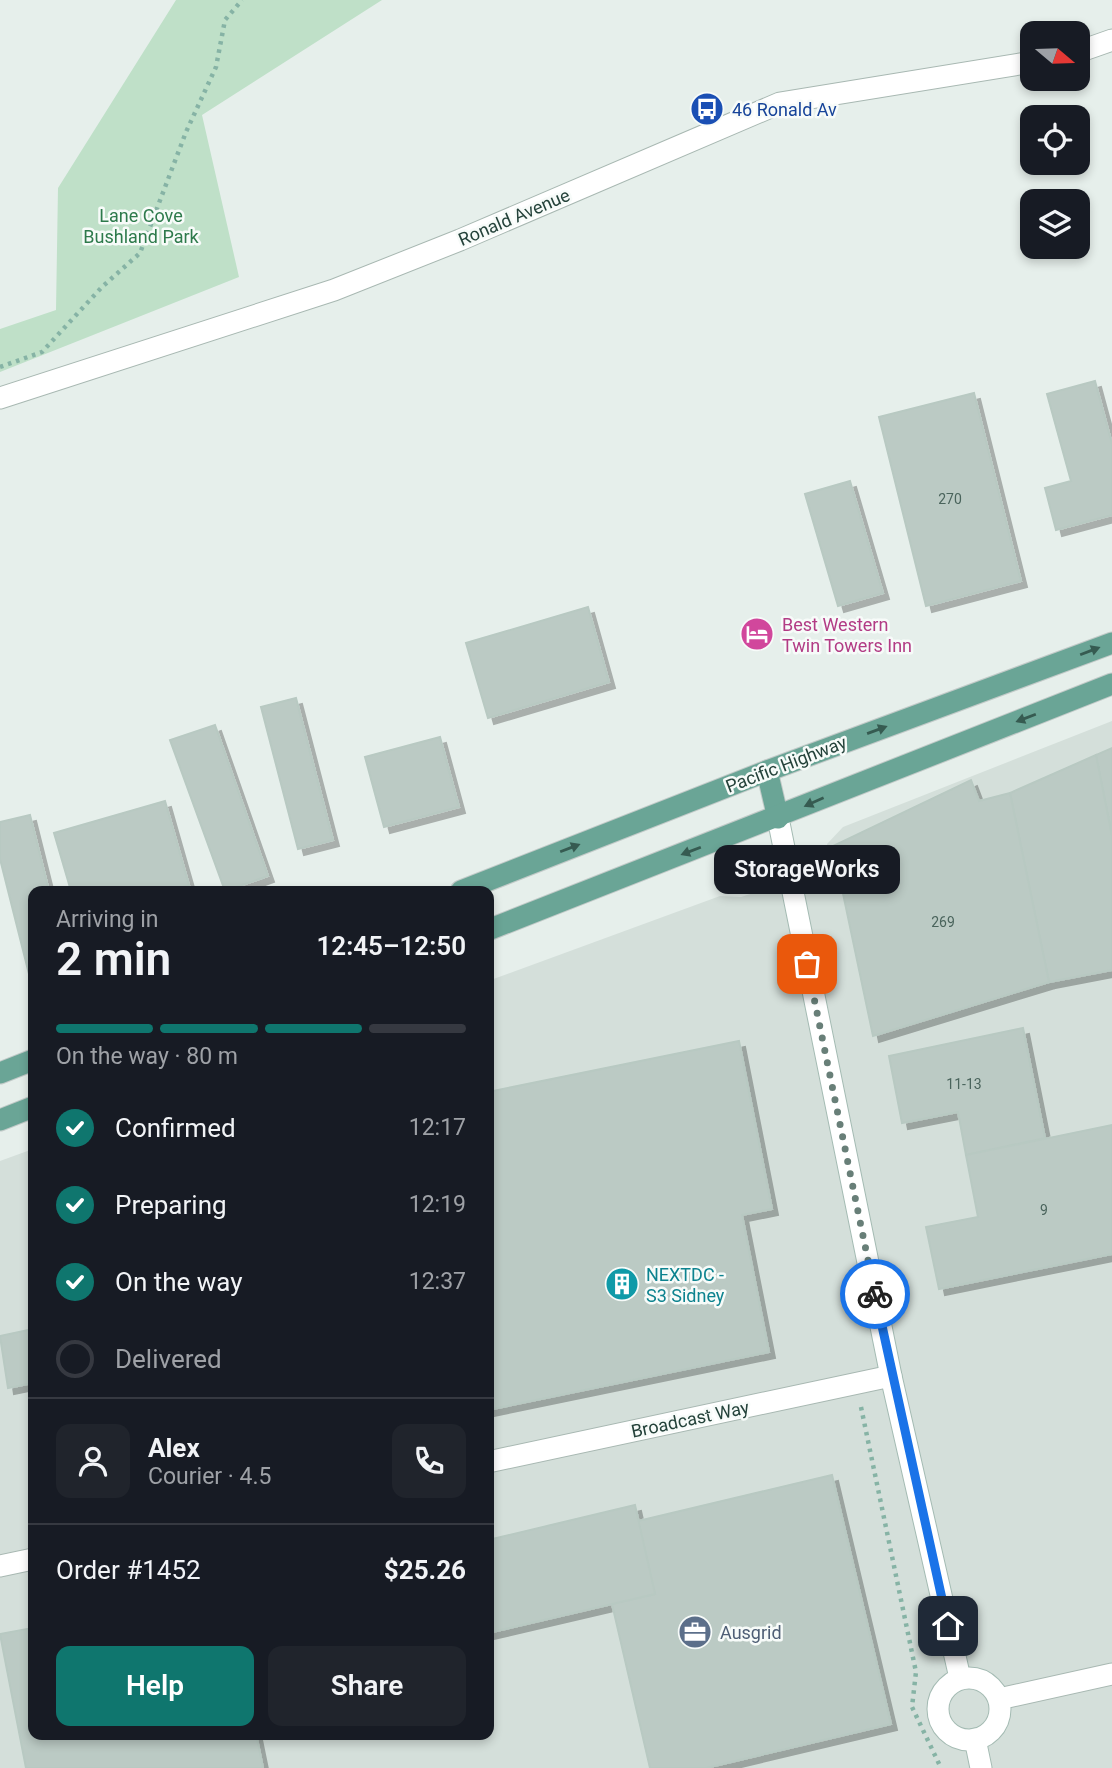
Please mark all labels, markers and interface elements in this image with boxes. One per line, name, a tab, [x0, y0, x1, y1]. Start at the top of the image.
north arrow	[1020, 21, 1090, 91]
map controls	[1020, 21, 1090, 259]
bus stop icon: 46 Ronald Av	[688, 90, 726, 128]
place label: 46 Ronald Av	[732, 99, 837, 120]
button: locate	[1020, 105, 1090, 175]
street label: Ronald Avenue	[455, 184, 573, 250]
button: layers	[1020, 189, 1090, 259]
park label: Lane Cove Bushland Park	[83, 205, 200, 247]
house number: 270	[938, 491, 962, 507]
place label: Best Western Twin Towers Inn	[782, 614, 912, 656]
hotel icon: Best Western Twin Towers Inn	[738, 615, 776, 653]
one-way arrow	[1080, 646, 1101, 657]
one-way arrow	[1015, 713, 1036, 724]
one-way arrow	[866, 724, 887, 735]
street label: Pacific Highway	[723, 731, 850, 797]
one-way arrow	[804, 796, 824, 808]
one-way arrow	[559, 842, 580, 853]
callout: StorageWorks	[714, 845, 900, 894]
one-way arrow	[681, 846, 702, 857]
text: StorageWorks	[734, 856, 880, 883]
text: Arriving in	[56, 906, 159, 933]
house number: 269	[931, 914, 955, 930]
text: 12:45–12:50	[316, 931, 466, 961]
text: 2 min	[56, 932, 171, 986]
pin	[777, 934, 837, 994]
icon: bag	[788, 945, 826, 983]
text: On the way · 80 m	[56, 1043, 238, 1070]
house number: 11-13	[946, 1076, 982, 1092]
icon: check	[56, 1109, 94, 1147]
text: Confirmed	[115, 1113, 236, 1143]
text: 12:17	[409, 1114, 466, 1141]
icon: check	[56, 1186, 94, 1224]
text: Preparing	[115, 1190, 227, 1220]
text: 12:19	[409, 1191, 466, 1218]
house number: 9	[1040, 1202, 1048, 1218]
courier	[840, 1259, 910, 1329]
icon: check	[56, 1263, 94, 1301]
place label: NEXTDC - S3 Sidney	[646, 1264, 725, 1306]
building icon: NEXTDC - S3 Sidney	[603, 1265, 641, 1303]
text: On the way	[115, 1267, 243, 1297]
text: 12:37	[409, 1268, 466, 1295]
icon: bike	[856, 1275, 894, 1313]
text: Delivered	[115, 1344, 222, 1374]
street label: Broadcast Way	[629, 1396, 751, 1442]
button: person	[56, 1424, 130, 1498]
button: phone	[392, 1424, 466, 1498]
text: Alex	[148, 1433, 200, 1463]
text: Courier · 4.5	[148, 1463, 271, 1490]
text: Order #1452	[56, 1555, 201, 1585]
text: $25.26	[384, 1555, 466, 1585]
pin	[918, 1596, 978, 1656]
icon: home	[929, 1607, 967, 1645]
office icon: Ausgrid	[676, 1613, 714, 1651]
place label: Ausgrid	[720, 1622, 782, 1643]
button: Help	[56, 1646, 254, 1726]
button: Share	[268, 1646, 466, 1726]

